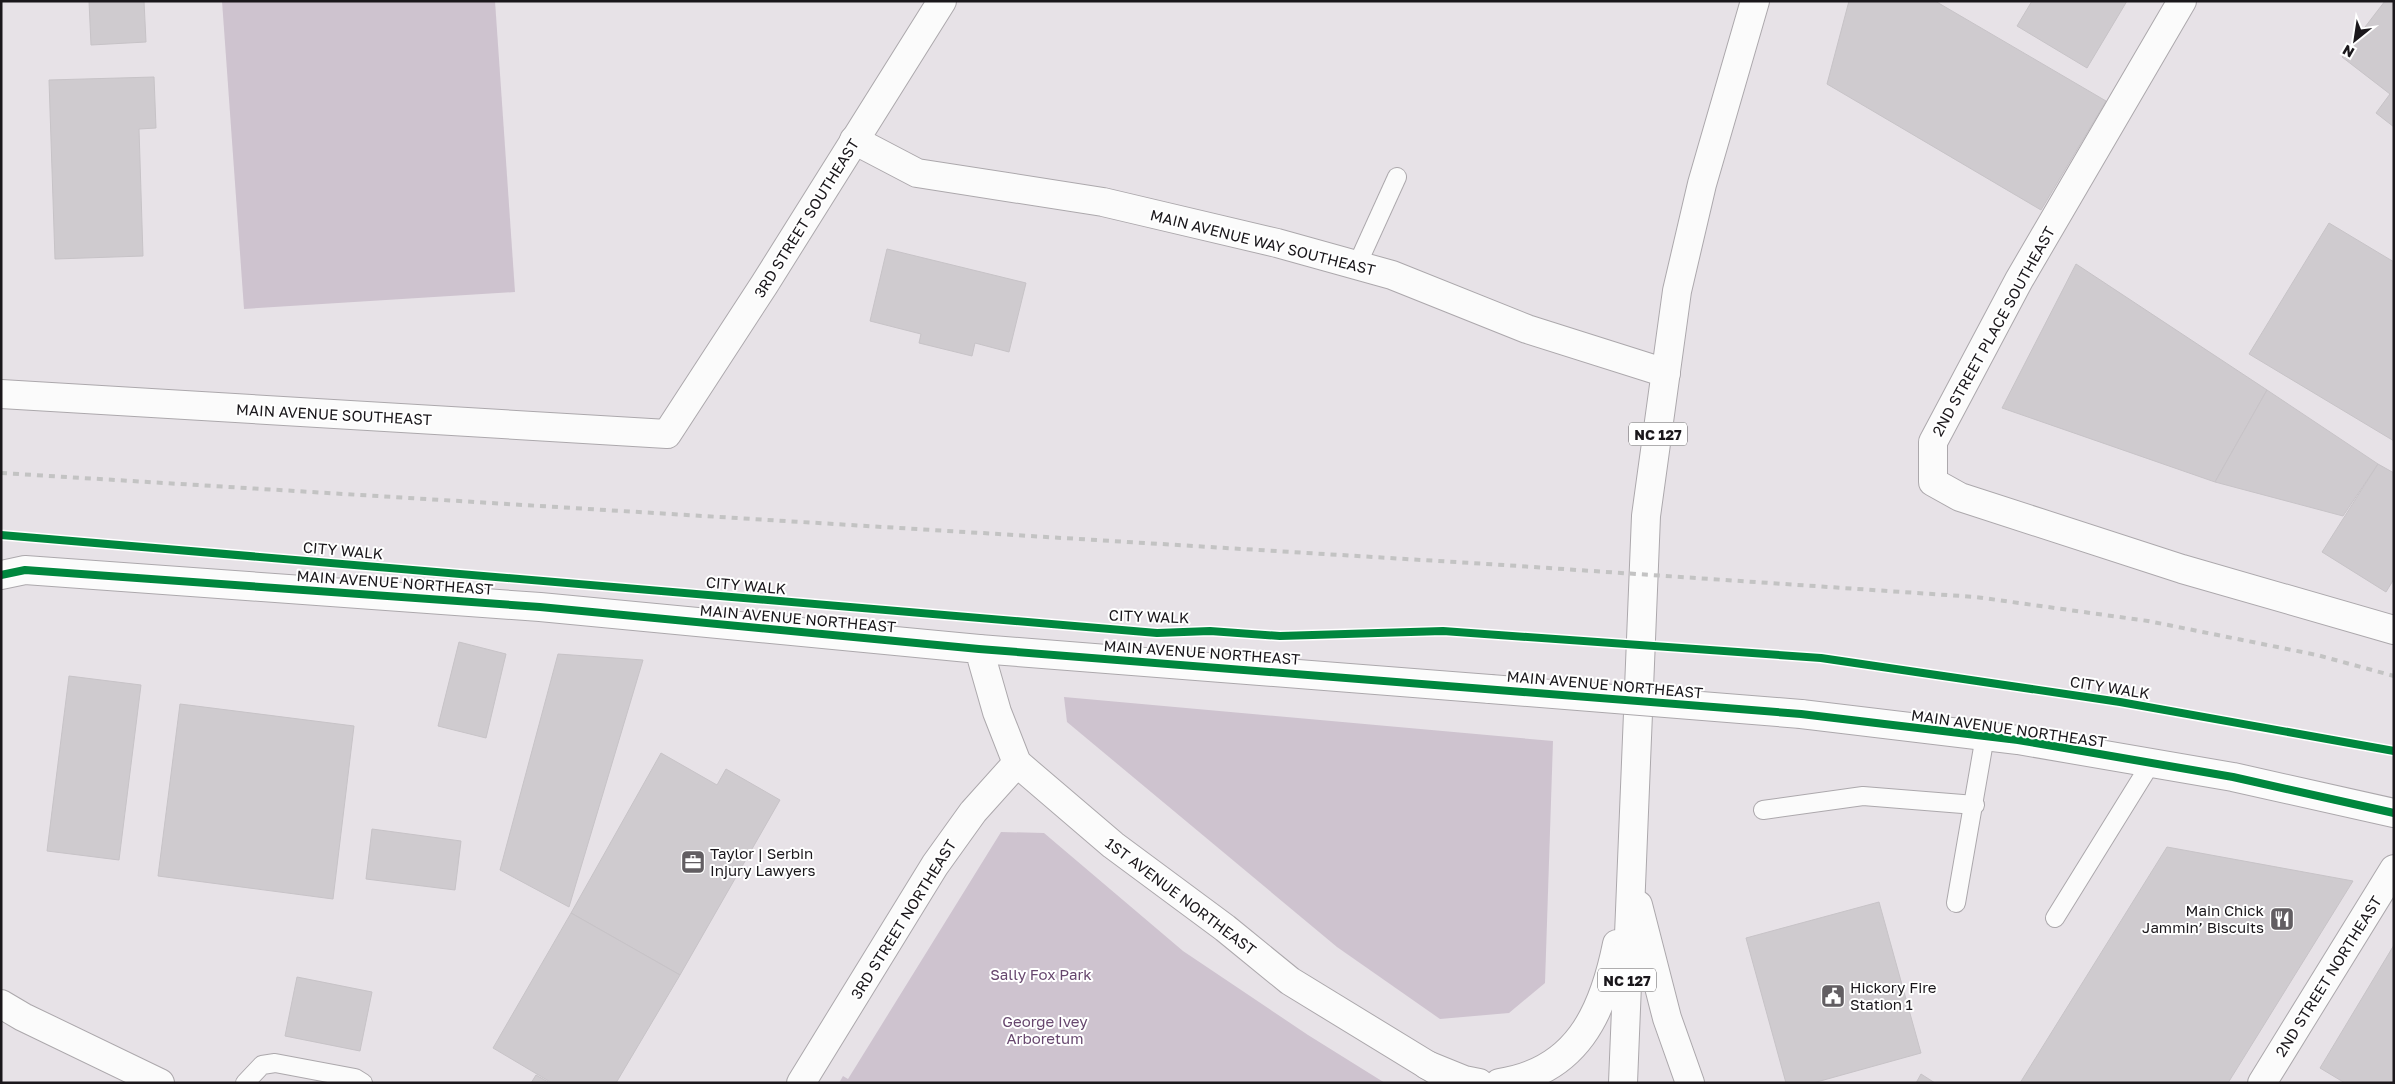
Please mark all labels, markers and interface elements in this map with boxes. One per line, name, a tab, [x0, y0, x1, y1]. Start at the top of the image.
north arrow	[2330, 15, 2380, 65]
text: N	[2339, 42, 2357, 62]
street label: 3RD STREET SOUTHEAST	[750, 135, 862, 301]
street label: MAIN AVENUE WAY SOUTHEAST	[1149, 205, 1377, 279]
street label: 2ND STREET PLACE SOUTHEAST	[1928, 223, 2058, 439]
street label: MAIN AVENUE SOUTHEAST	[236, 400, 432, 428]
road number: NC 127	[1629, 422, 1687, 446]
street label: CITY WALK	[302, 538, 384, 562]
street label: MAIN AVENUE NORTHEAST	[296, 566, 494, 598]
street label: CITY WALK	[705, 573, 787, 597]
street label: MAIN AVENUE NORTHEAST	[699, 600, 897, 636]
street label: CITY WALK	[1108, 606, 1190, 626]
street label: MAIN AVENUE NORTHEAST	[1103, 636, 1301, 668]
street label: MAIN AVENUE NORTHEAST	[1506, 666, 1704, 702]
street label: CITY WALK	[2069, 672, 2151, 702]
street label: MAIN AVENUE NORTHEAST	[1910, 705, 2108, 751]
street label: 1ST AVENUE NORTHEAST	[1102, 833, 1260, 959]
street label: 3RD STREET NORTHEAST	[846, 836, 960, 1002]
place label: Taylor | Serbin Injury Lawyers	[710, 844, 816, 879]
office icon: Taylor | Serbin Injury Lawyers	[680, 849, 706, 875]
street label: 2ND STREET NORTHEAST	[2271, 892, 2385, 1060]
place label: Main Chick Jammin’ Biscuits	[2142, 901, 2265, 936]
restaurant icon: Main Chick Jammin’ Biscuits	[2269, 906, 2295, 932]
park label: Sally Fox Park	[990, 965, 1092, 983]
road number: NC 127	[1598, 968, 1656, 992]
place label: Hickory Fire Station 1	[1850, 978, 1937, 1013]
public building icon: Hickory Fire Station 1	[1820, 983, 1846, 1009]
park label: George Ivey Arboretum	[1002, 1012, 1088, 1047]

